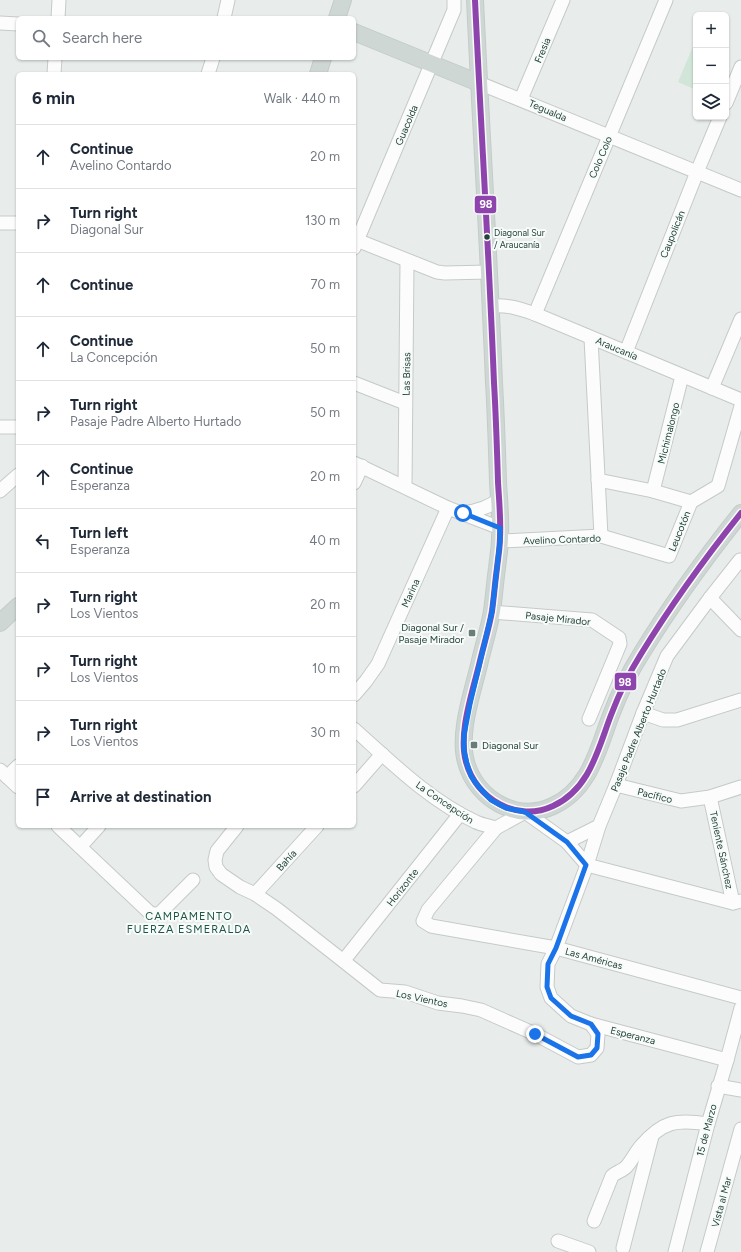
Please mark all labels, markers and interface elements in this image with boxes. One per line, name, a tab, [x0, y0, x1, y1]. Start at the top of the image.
map controls	[693, 12, 729, 120]
button: +	[693, 12, 729, 48]
search box	[16, 16, 356, 60]
icon: search	[30, 27, 52, 49]
text: Search here	[62, 29, 142, 47]
street label: Fresia	[531, 36, 554, 65]
button: −	[693, 48, 729, 84]
button: layers	[693, 84, 729, 120]
text: 6 min	[32, 88, 75, 108]
text: Walk · 440 m	[264, 91, 340, 106]
street label: Tegualda	[527, 97, 569, 124]
street label: Guacolda	[392, 103, 421, 147]
street label: Colo Colo	[586, 134, 615, 180]
text: Continue	[70, 140, 133, 158]
icon: ahead	[32, 146, 54, 168]
text: 20 m	[310, 149, 340, 164]
text: Avelino Contardo	[70, 158, 171, 173]
line badge: 98	[474, 195, 497, 214]
text: 98	[479, 198, 493, 211]
text: Turn right	[70, 204, 138, 222]
street label: Caupolicán	[657, 208, 688, 260]
icon: right	[32, 210, 54, 232]
text: 130 m	[305, 213, 340, 228]
text: Diagonal Sur	[70, 222, 143, 237]
place label: Diagonal Sur / Araucanía	[494, 227, 545, 250]
marker: Diagonal Sur / Araucanía	[482, 232, 492, 242]
icon: ahead	[32, 274, 54, 296]
text: Continue	[70, 276, 133, 294]
text: 70 m	[310, 277, 340, 292]
text: Continue	[70, 332, 133, 350]
street label: Araucanía	[594, 334, 640, 363]
icon: ahead	[32, 338, 54, 360]
text: 50 m	[310, 341, 340, 356]
text: La Concepción	[70, 350, 157, 365]
street label: Las Brisas	[400, 352, 413, 396]
text: Turn right	[70, 396, 138, 414]
street label: Michimalongo	[655, 401, 682, 465]
icon: right	[32, 402, 54, 424]
text: 50 m	[310, 405, 340, 420]
text: Pasaje Padre Alberto Hurtado	[70, 414, 241, 429]
text: Continue	[70, 460, 133, 478]
icon: ahead	[32, 466, 54, 488]
text: 20 m	[310, 469, 340, 484]
text: Esperanza	[70, 478, 130, 493]
route start	[454, 504, 472, 522]
street label: Leucotón	[665, 509, 694, 553]
text: Turn left	[70, 524, 128, 542]
icon: left	[32, 530, 54, 552]
street label: Avelino Contardo	[523, 532, 601, 547]
text: 40 m	[309, 533, 340, 548]
text: Esperanza	[70, 542, 130, 557]
street label: Marina	[398, 577, 422, 610]
text: Turn right	[70, 588, 138, 606]
icon: right	[32, 594, 54, 616]
text: 20 m	[310, 597, 340, 612]
text: Los Vientos	[70, 606, 138, 621]
street label: Pasaje Mirador	[525, 609, 592, 628]
place label: Diagonal Sur / Pasaje Mirador	[399, 621, 465, 646]
marker: Diagonal Sur / Pasaje Mirador	[467, 628, 477, 638]
text: Turn right	[70, 652, 138, 670]
icon: right	[32, 658, 54, 680]
text: 10 m	[312, 661, 340, 676]
street label: Pasaje Padre Alberto Hurtado	[608, 666, 669, 794]
text: Los Vientos	[70, 670, 138, 685]
line badge: 98	[614, 672, 637, 691]
text: 98	[618, 676, 632, 689]
text: Turn right	[70, 716, 138, 734]
icon: right	[32, 722, 54, 744]
text: 30 m	[310, 725, 340, 740]
text: Los Vientos	[70, 734, 138, 749]
place label: Diagonal Sur	[482, 739, 539, 752]
marker: Diagonal Sur	[469, 740, 479, 750]
street label: La Concepción	[413, 778, 477, 827]
street label: Pacífico	[636, 785, 674, 806]
icon: arrive	[32, 786, 54, 808]
text: Arrive at destination	[70, 788, 211, 806]
street label: Teniente Sánchez	[707, 810, 736, 890]
street label: Bahía	[273, 847, 299, 874]
street label: Horizonte	[384, 865, 422, 909]
district label: CAMPAMENTO FUERZA ESMERALDA	[127, 910, 251, 936]
street label: Las Américas	[564, 945, 624, 972]
street label: Los Vientos	[395, 987, 449, 1010]
street label: Esperanza	[609, 1024, 657, 1047]
route end	[526, 1025, 544, 1043]
street label: 15 de Marzo	[693, 1102, 720, 1158]
street label: Vista al Mar	[708, 1175, 735, 1229]

